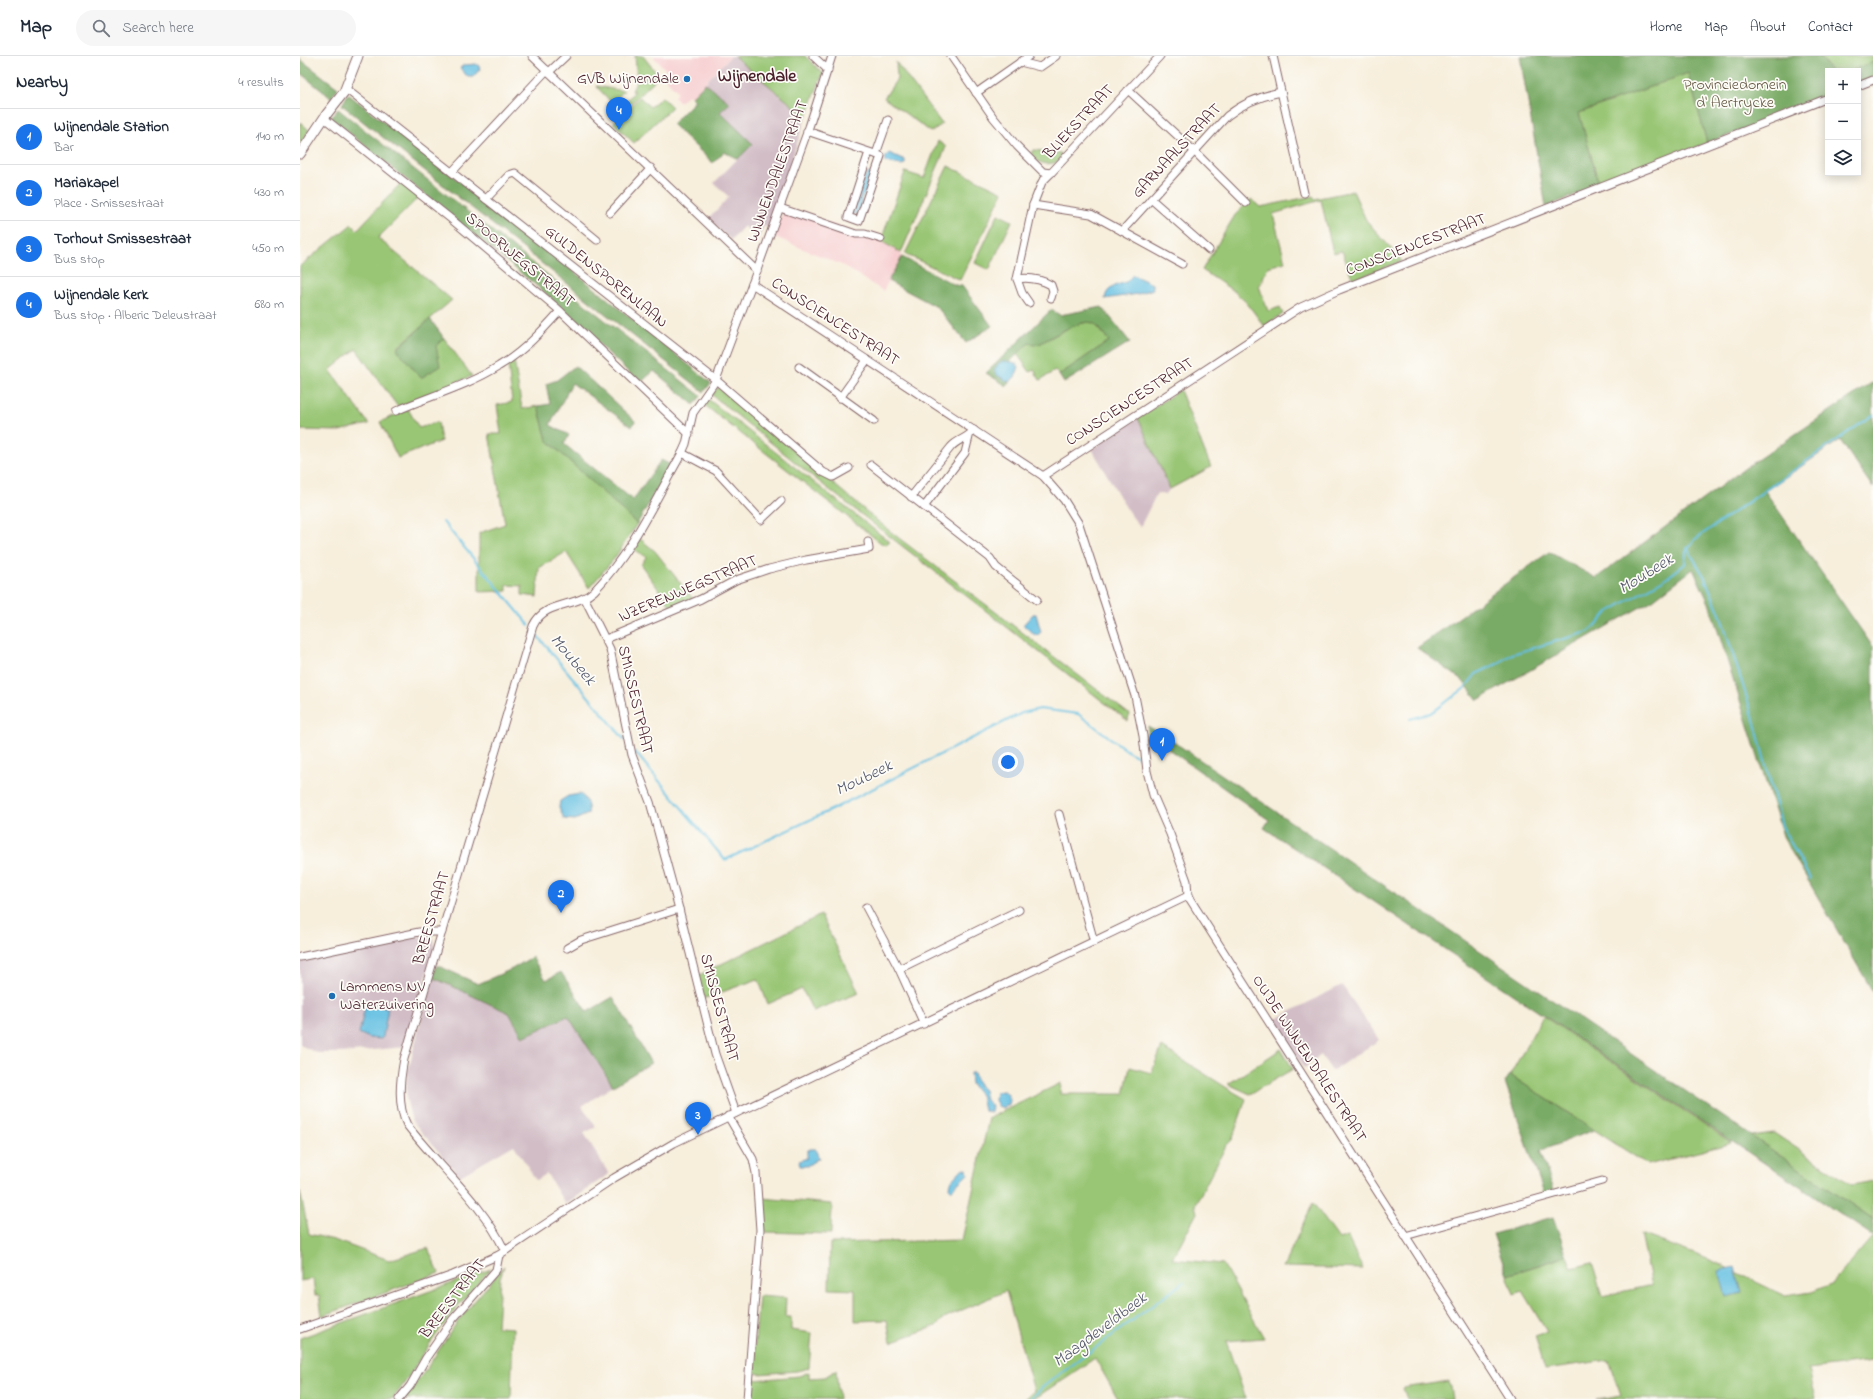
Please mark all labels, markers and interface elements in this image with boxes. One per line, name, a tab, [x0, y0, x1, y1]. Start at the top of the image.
search box	[76, 10, 356, 46]
text: Map	[20, 14, 52, 41]
icon: search	[90, 17, 112, 39]
text: Search here	[122, 17, 194, 39]
text: Home	[1650, 17, 1682, 38]
text: Map	[1704, 17, 1728, 38]
text: About	[1750, 17, 1786, 38]
text: Contact	[1808, 17, 1853, 38]
district label: Wijnendale	[718, 64, 797, 90]
place label: GVB Wijnendale	[577, 67, 680, 91]
map controls	[1825, 68, 1861, 176]
button: +	[1825, 68, 1861, 104]
text: Nearby	[16, 70, 68, 95]
text: 4 results	[238, 73, 284, 92]
park label: Provinciedomein d' Aertrycke	[1683, 73, 1787, 115]
marker: GVB Wijnendale	[682, 74, 692, 84]
street label: BLIEKSTRAAT	[1037, 79, 1120, 166]
pin: 4	[606, 97, 632, 130]
street label: WIJNENDALESTRAAT	[741, 97, 815, 245]
street label: GARNAALSTRAAT	[1127, 98, 1227, 204]
button: −	[1825, 104, 1861, 140]
text: Wijnendale Station	[54, 116, 169, 138]
text: 1	[27, 127, 31, 146]
text: 140 m	[256, 127, 284, 146]
text: Bar	[54, 138, 74, 157]
button: layers	[1825, 140, 1861, 176]
text: Mariakapel	[54, 172, 119, 194]
text: 2	[26, 183, 32, 202]
text: 430 m	[254, 183, 284, 202]
text: Place · Smissestraat	[54, 194, 164, 213]
street label: SPOORWEGSTRAAT	[460, 207, 580, 313]
street label: CONSCIENCESTRAAT	[1342, 207, 1490, 283]
street label: GULDENSPORENLAAN	[539, 220, 673, 334]
text: Torhout Smissestraat	[54, 228, 191, 250]
text: 3	[26, 239, 32, 258]
text: 450 m	[252, 239, 284, 258]
text: Bus stop	[54, 250, 105, 269]
street label: CONSCIENCESTRAAT	[766, 271, 904, 373]
text: Wijnendale Kerk	[54, 284, 148, 306]
text: 4	[26, 295, 32, 314]
text: 680 m	[254, 295, 284, 314]
text: Bus stop · Alberic Deleustraat	[54, 306, 217, 325]
street label: CONSCIENCESTRAAT	[1061, 351, 1199, 453]
water label: Moubeek	[1614, 547, 1680, 601]
street label: IJZERENWEGSTRAAT	[615, 549, 761, 629]
water label: Moubeek	[544, 629, 603, 692]
street label: SMISSESTRAAT	[611, 643, 659, 757]
pin: 1	[1149, 728, 1175, 761]
your location	[998, 752, 1018, 772]
water label: Moubeek	[831, 753, 898, 802]
street label: BREESTRAAT	[407, 868, 457, 968]
pin: 2	[548, 880, 574, 913]
street label: SMISSESTRAAT	[693, 951, 745, 1065]
street label: OUDE WIJNENDALESTRAAT	[1246, 970, 1372, 1148]
place label: Lammens NV Waterzuivering	[340, 975, 434, 1017]
marker: Lammens NV Waterzuivering	[327, 991, 337, 1001]
pin: 3	[685, 1102, 711, 1135]
street label: BREESTRAAT	[413, 1254, 492, 1345]
water label: Maagdeveldbeek	[1048, 1285, 1154, 1375]

